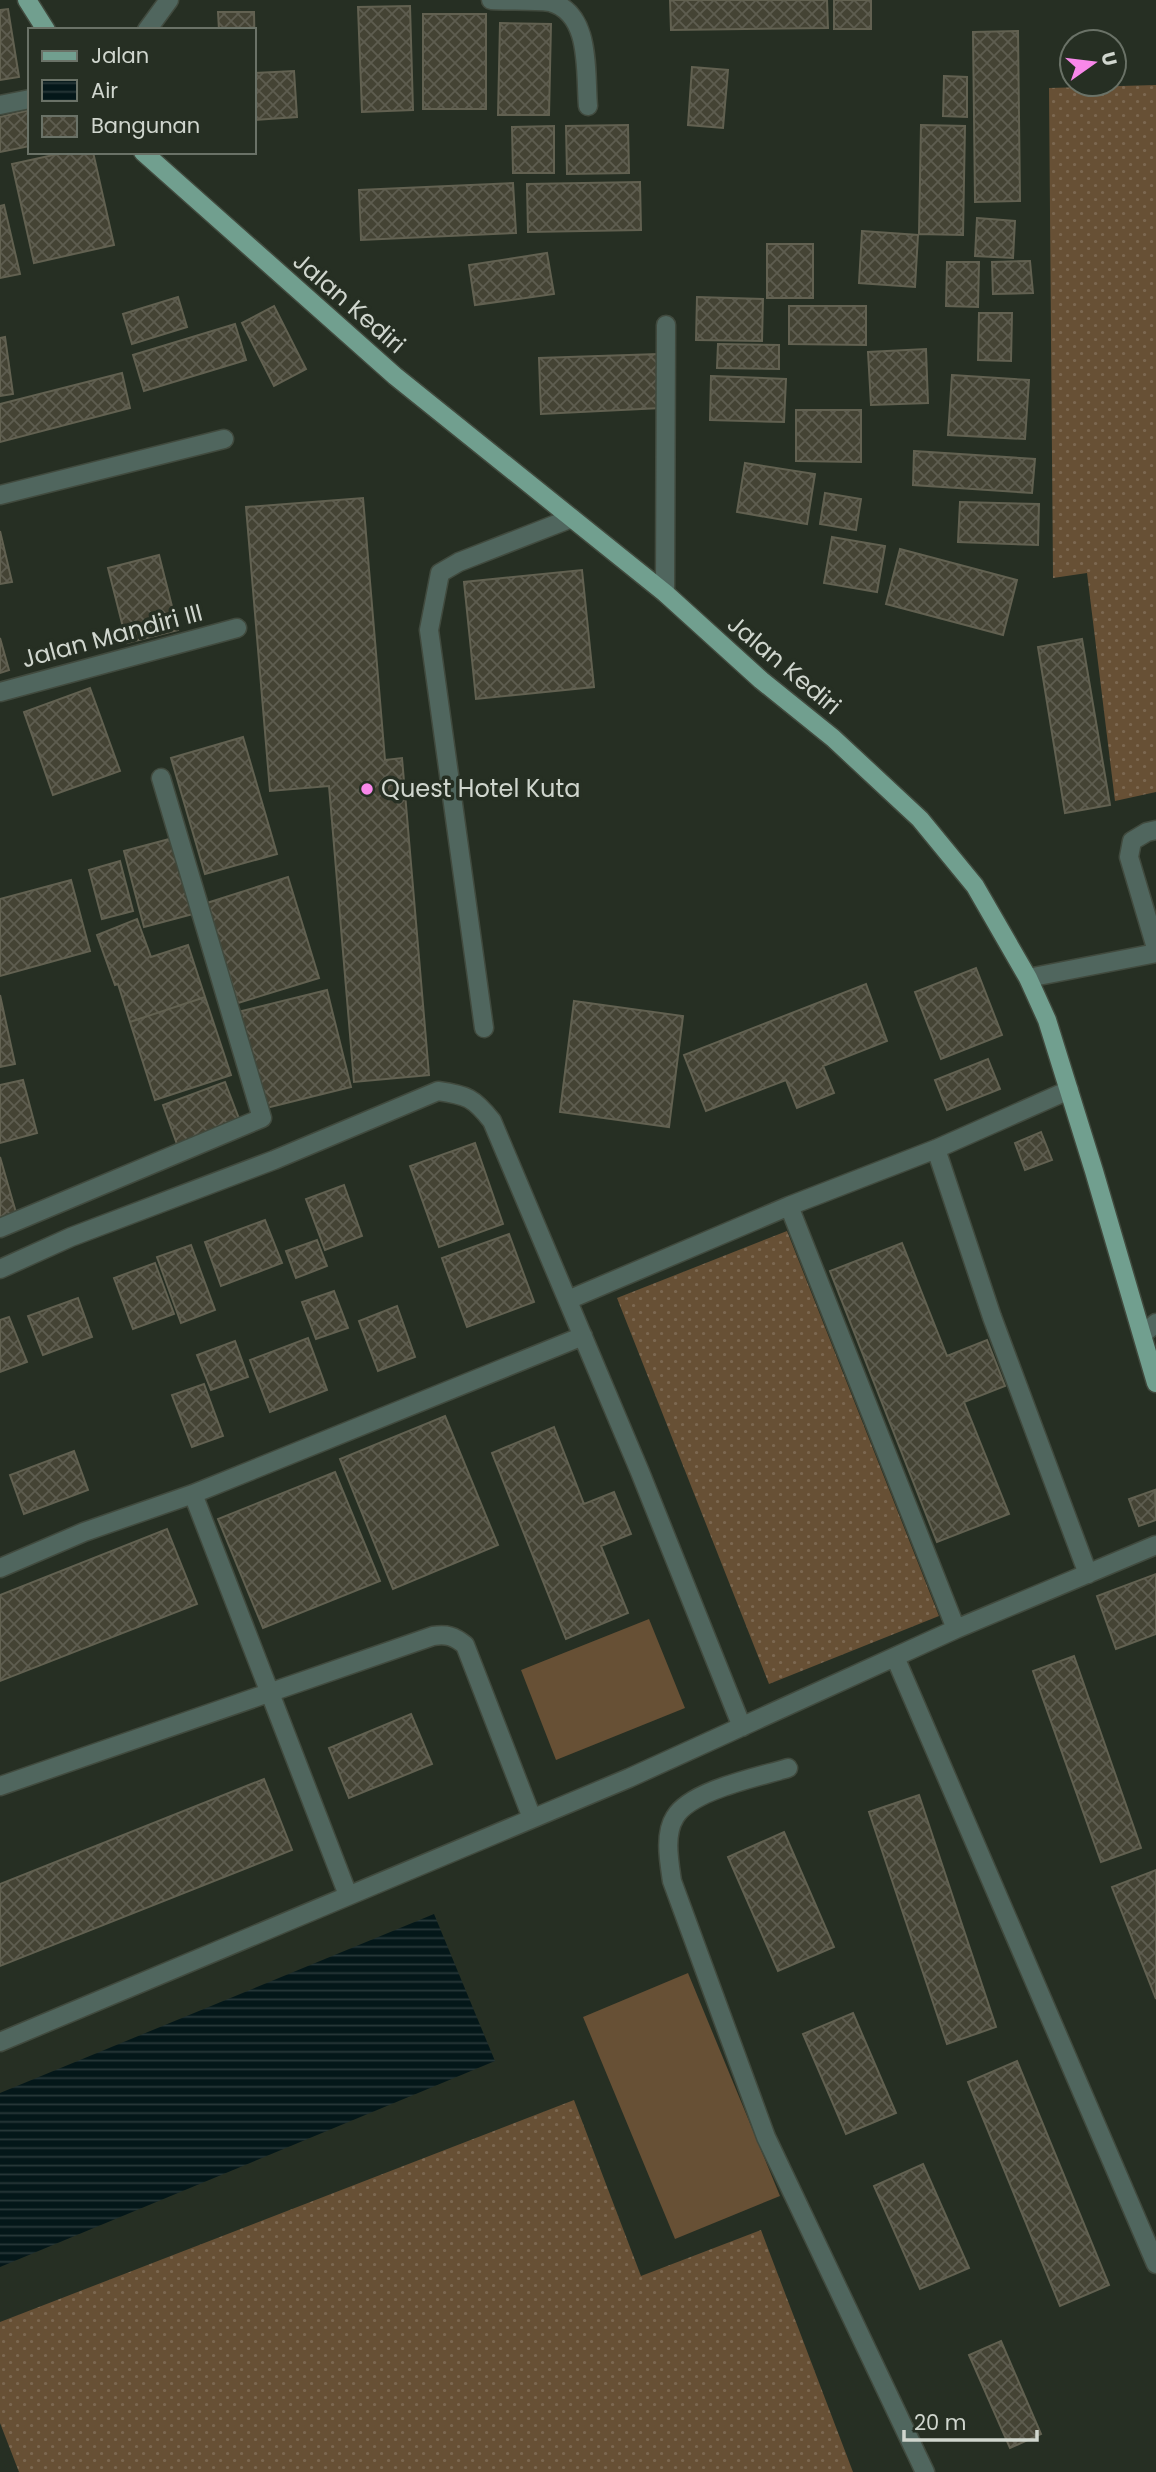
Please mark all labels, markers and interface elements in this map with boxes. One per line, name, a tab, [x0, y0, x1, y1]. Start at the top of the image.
legend	[28, 28, 256, 154]
north arrow	[1058, 28, 1128, 98]
text: Jalan	[91, 41, 149, 70]
text: U	[1094, 49, 1124, 69]
text: Air	[91, 76, 118, 105]
text: Bangunan	[91, 111, 200, 140]
street label: Jalan Kediri	[286, 245, 413, 361]
street label: Jalan Mandiri III	[18, 595, 206, 676]
street label: Jalan Kediri	[720, 607, 848, 722]
place label: Quest Hotel Kuta	[381, 772, 580, 805]
marker: Quest Hotel Kuta	[359, 781, 375, 797]
scale bar	[904, 2398, 1037, 2442]
text: 20 m	[914, 2408, 967, 2437]

